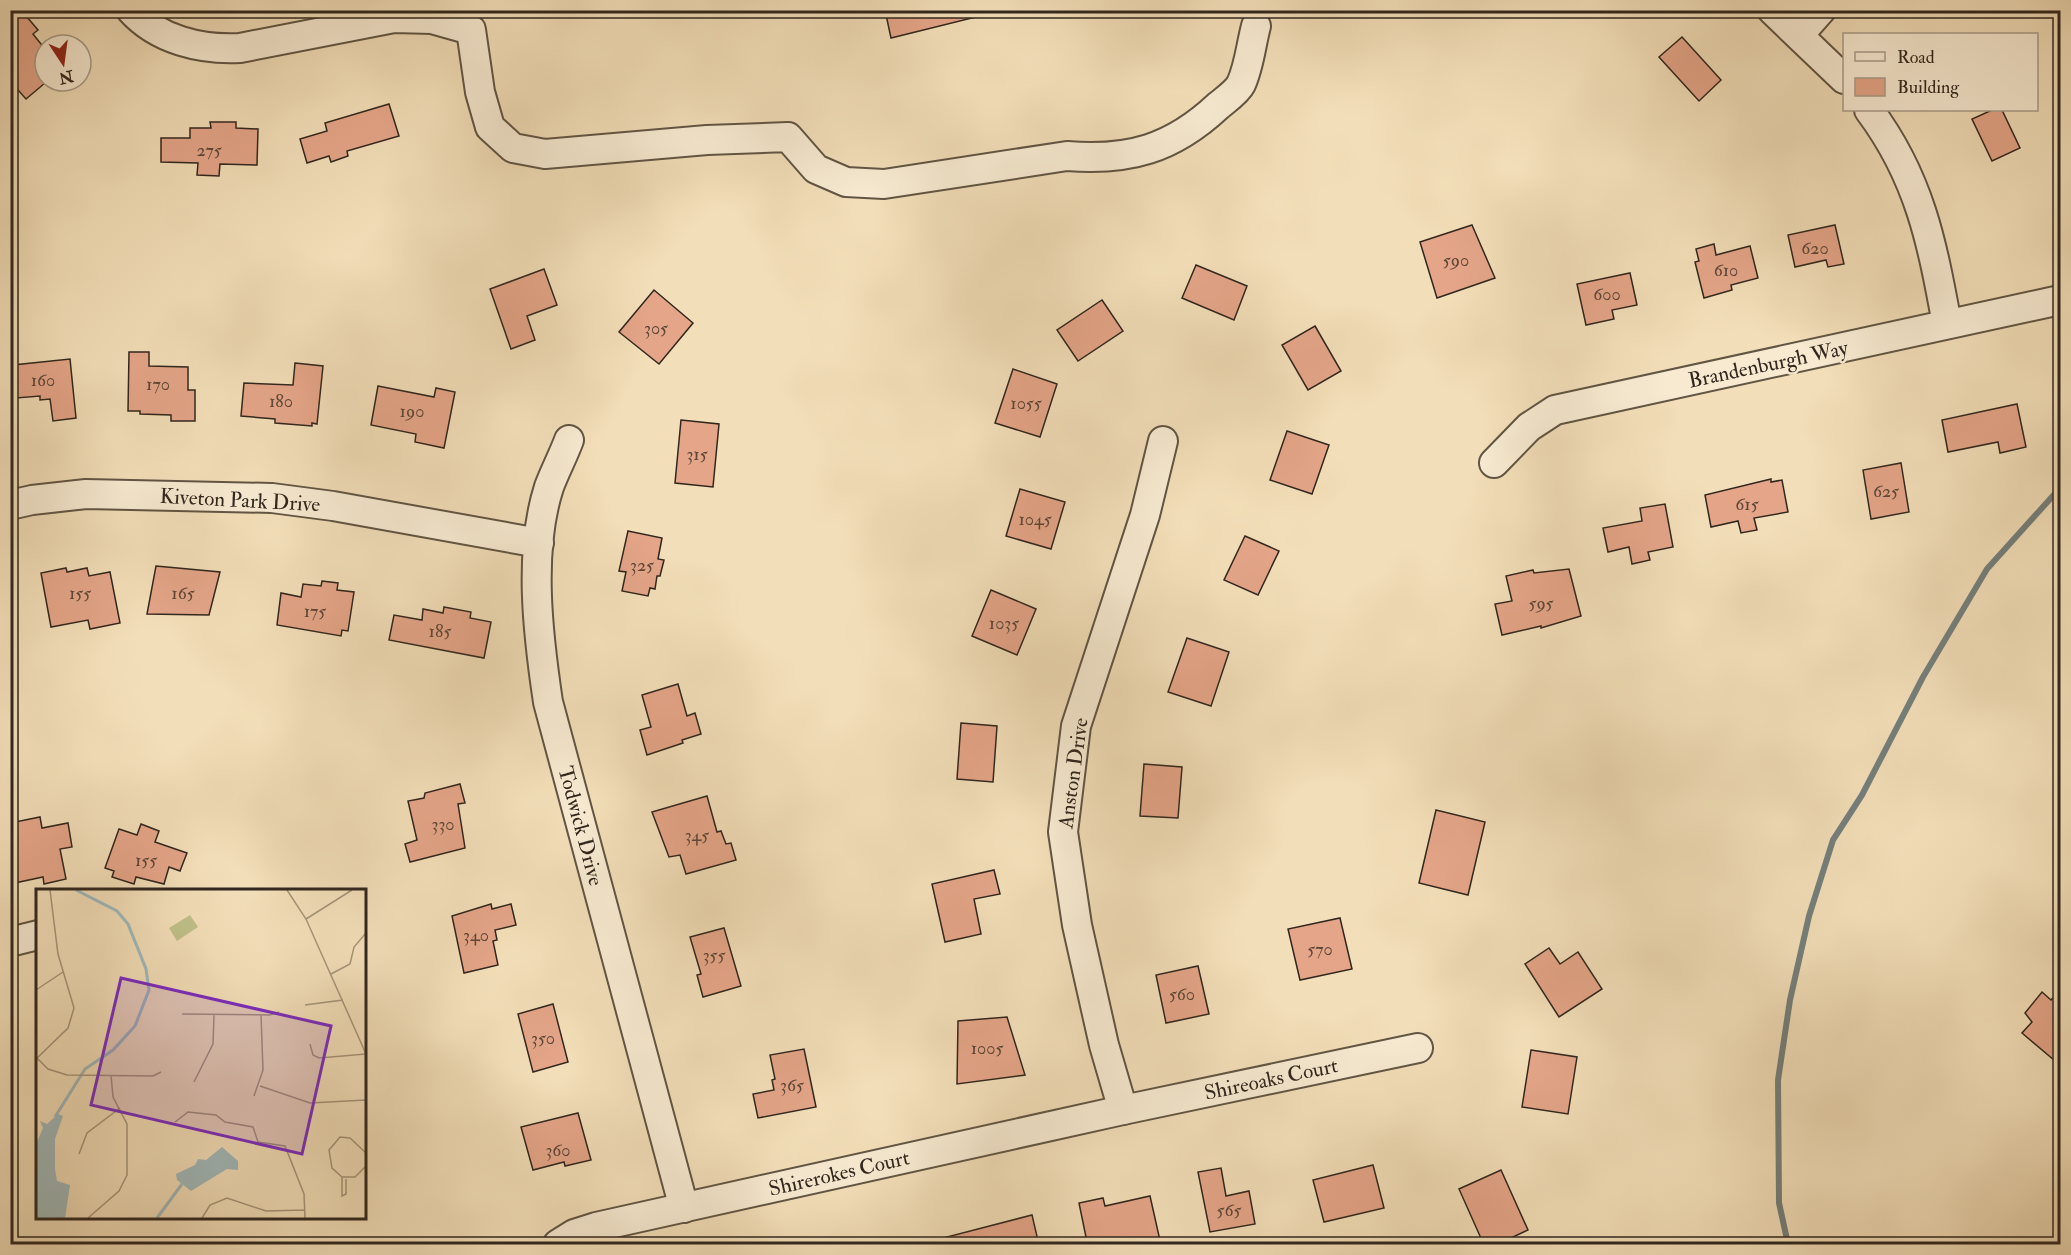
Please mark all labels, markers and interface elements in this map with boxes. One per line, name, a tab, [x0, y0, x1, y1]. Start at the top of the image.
north arrow	[33, 33, 93, 93]
legend	[1843, 33, 2038, 111]
text: Road	[1897, 46, 1935, 69]
text: N	[56, 65, 76, 88]
text: Building	[1897, 76, 1960, 99]
house number: 275	[196, 139, 222, 162]
house number: 620	[1801, 237, 1829, 260]
house number: 590	[1443, 249, 1469, 272]
house number: 610	[1714, 259, 1738, 282]
house number: 600	[1593, 283, 1621, 306]
house number: 305	[644, 317, 668, 340]
street label: Brandenburgh Way	[1686, 334, 1851, 395]
house number: 160	[31, 369, 55, 392]
house number: 170	[146, 373, 170, 396]
house number: 180	[269, 390, 293, 413]
house number: 1055	[1010, 392, 1042, 415]
house number: 190	[400, 400, 424, 423]
house number: 315	[686, 443, 708, 466]
house number: 625	[1873, 480, 1899, 503]
street label: Kiveton Park Drive	[159, 483, 321, 518]
house number: 615	[1735, 493, 1759, 516]
house number: 1045	[1018, 508, 1052, 531]
house number: 325	[630, 554, 654, 577]
house number: 155	[69, 582, 91, 605]
house number: 165	[171, 582, 195, 605]
house number: 595	[1528, 592, 1554, 615]
house number: 175	[304, 600, 326, 623]
house number: 1035	[989, 612, 1019, 635]
house number: 185	[429, 620, 451, 643]
street label: Anston Drive	[1052, 716, 1095, 831]
street label: Todwick Drive	[552, 763, 609, 889]
house number: 330	[431, 813, 455, 836]
house number: 345	[685, 824, 709, 847]
house number: 155	[135, 849, 157, 872]
inset map	[36, 889, 366, 1219]
house number: 340	[463, 924, 489, 947]
house number: 570	[1307, 938, 1333, 961]
house number: 355	[703, 944, 725, 967]
house number: 560	[1169, 983, 1195, 1006]
house number: 350	[531, 1027, 555, 1050]
house number: 1005	[971, 1037, 1003, 1060]
street label: Shireoaks Court	[1202, 1052, 1341, 1107]
house number: 365	[780, 1074, 804, 1097]
house number: 360	[545, 1139, 571, 1162]
street label: Shirerokes Court	[766, 1144, 912, 1203]
house number: 565	[1217, 1199, 1242, 1222]

